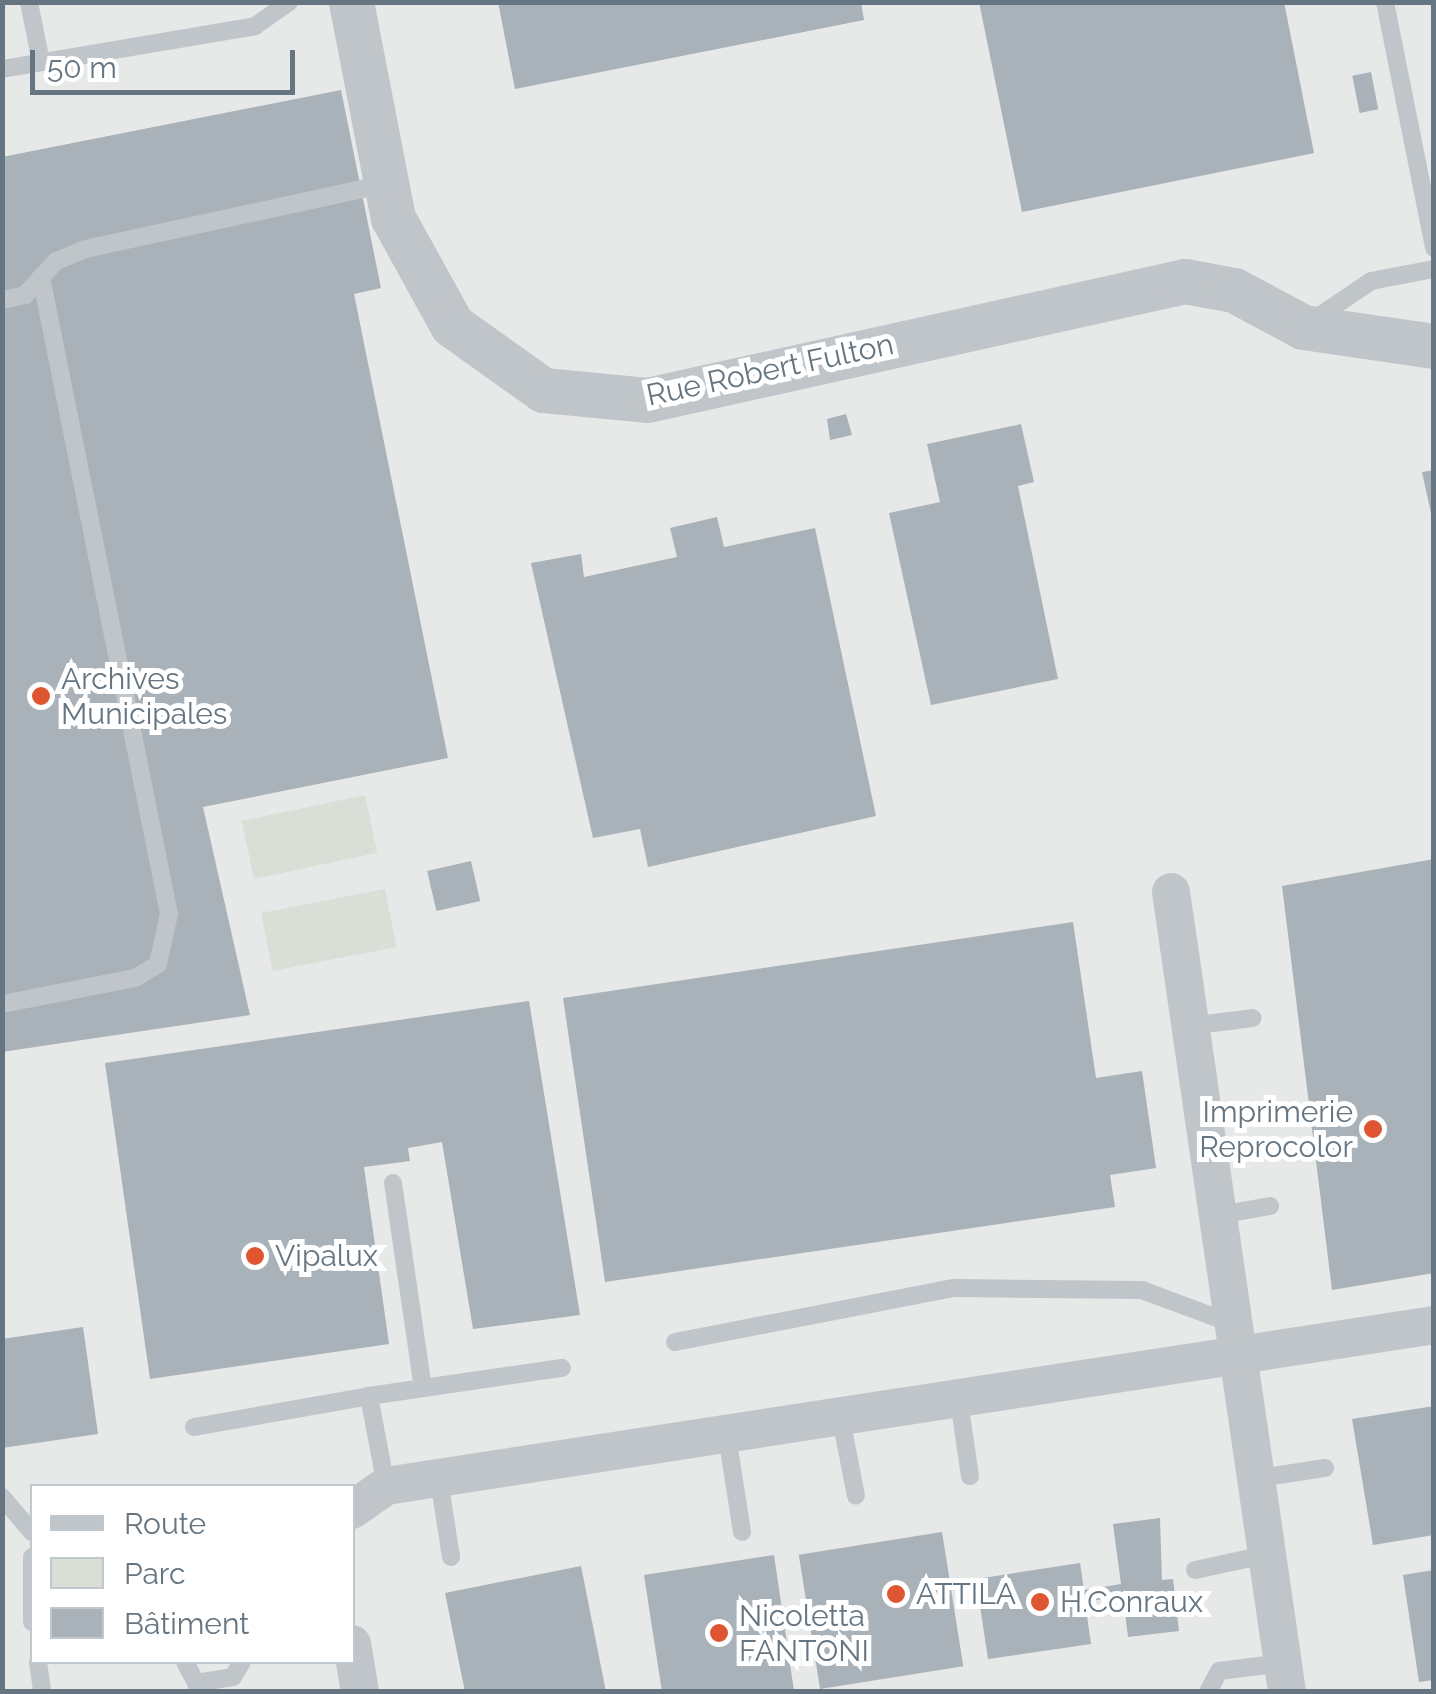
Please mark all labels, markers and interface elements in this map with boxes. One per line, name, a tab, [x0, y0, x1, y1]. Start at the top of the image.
scale bar	[35, 30, 300, 92]
text: 50 m	[47, 50, 117, 85]
street label: Rue Robert Fulton	[643, 326, 897, 414]
place label: Archives Municipales	[61, 661, 227, 732]
marker: Archives Municipales	[30, 685, 52, 707]
place label: Imprimerie Reprocolor	[1199, 1094, 1353, 1164]
marker: Imprimerie Reprocolor	[1362, 1118, 1384, 1140]
place label: Vipalux	[275, 1238, 378, 1274]
marker: Vipalux	[244, 1245, 266, 1267]
legend	[30, 1484, 355, 1664]
text: Route	[124, 1506, 206, 1541]
text: Parc	[124, 1556, 185, 1591]
place label: ATTILA	[916, 1576, 1016, 1612]
marker: ATTILA	[885, 1583, 907, 1605]
place label: H.Conraux	[1060, 1584, 1203, 1620]
marker: H.Conraux	[1029, 1591, 1051, 1613]
place label: Nicoletta FANTONI	[739, 1598, 869, 1668]
text: Bâtiment	[124, 1606, 249, 1641]
marker: Nicoletta FANTONI	[708, 1622, 730, 1644]

